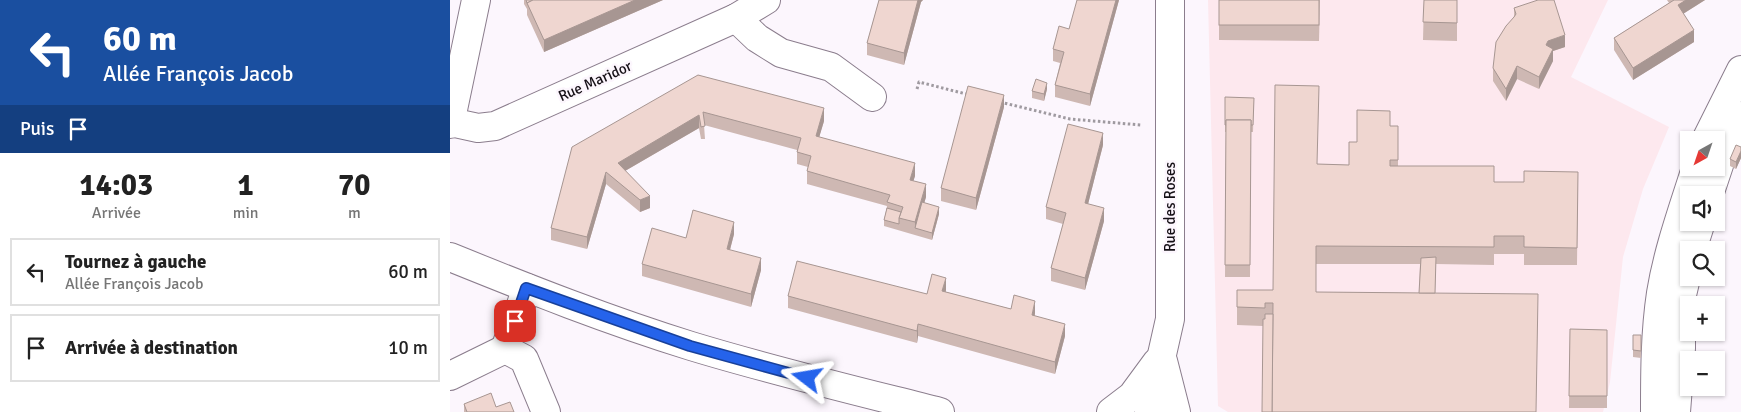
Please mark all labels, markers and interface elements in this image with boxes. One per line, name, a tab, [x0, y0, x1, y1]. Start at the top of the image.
text: 60 m	[103, 17, 177, 60]
icon: left	[20, 20, 85, 85]
street label: Rue Maridor	[555, 57, 635, 105]
text: Allée François Jacob	[103, 60, 293, 87]
icon: arrive	[64, 115, 92, 143]
text: Puis	[20, 117, 54, 141]
north arrow	[1680, 131, 1725, 176]
map controls	[1680, 131, 1725, 396]
street label: Rue des Roses	[1161, 161, 1179, 252]
text: 14:03	[80, 167, 153, 204]
text: 1	[238, 167, 254, 204]
text: 70	[338, 167, 370, 204]
button: sound	[1680, 186, 1725, 231]
text: Arrivée	[92, 203, 141, 223]
text: min	[233, 203, 259, 223]
text: m	[348, 203, 361, 223]
button: search	[1680, 241, 1725, 286]
text: Tournez à gauche	[65, 250, 206, 274]
icon: left	[22, 258, 50, 286]
text: 60 m	[388, 260, 428, 284]
text: Allée François Jacob	[65, 274, 203, 294]
button: +	[1680, 296, 1725, 341]
pin	[494, 300, 536, 342]
icon: arrive	[501, 307, 529, 335]
icon: arrive	[22, 334, 50, 362]
text: Arrivée à destination	[65, 336, 238, 360]
text: 10 m	[388, 336, 428, 360]
position arrow	[780, 351, 832, 403]
button: −	[1680, 351, 1725, 396]

